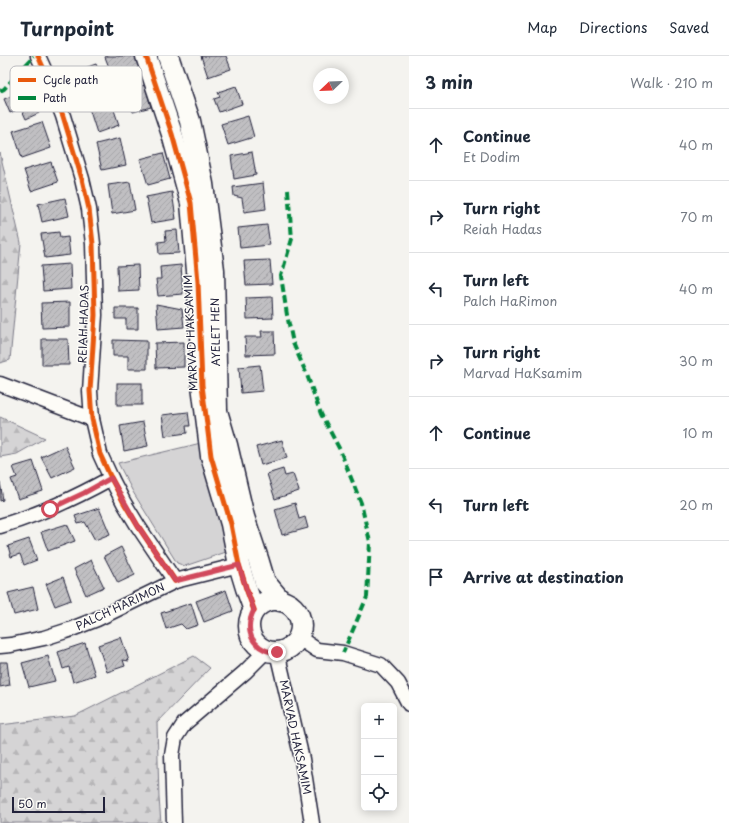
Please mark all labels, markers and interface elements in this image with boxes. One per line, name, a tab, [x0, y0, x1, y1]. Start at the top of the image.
text: Turnpoint	[20, 14, 114, 42]
text: Map	[527, 17, 557, 38]
text: Directions	[579, 17, 647, 38]
text: Saved	[669, 17, 709, 38]
legend	[10, 66, 142, 112]
north arrow	[313, 68, 349, 104]
text: 3 min	[425, 69, 473, 95]
text: Cycle path	[43, 71, 98, 88]
text: Walk · 210 m	[630, 73, 713, 92]
text: Path	[43, 89, 67, 106]
text: Continue	[463, 124, 531, 147]
icon: ahead	[425, 134, 447, 156]
text: 40 m	[679, 135, 713, 154]
text: Et Dodim	[463, 147, 520, 166]
text: Turn right	[463, 196, 540, 219]
icon: right	[425, 206, 447, 228]
text: 70 m	[680, 207, 713, 226]
text: Reiah Hadas	[463, 219, 542, 238]
text: Turn left	[463, 268, 529, 291]
street label: MARVAD HAKSAMIM	[178, 274, 202, 392]
icon: left	[425, 278, 447, 300]
text: 40 m	[679, 279, 713, 298]
street label: REIAH HADAS	[73, 284, 93, 364]
text: Palch HaRimon	[463, 291, 557, 310]
street label: AYELET HEN	[206, 298, 224, 366]
text: Turn right	[463, 340, 540, 363]
icon: right	[425, 350, 447, 372]
text: 30 m	[679, 351, 713, 370]
text: Marvad HaKsamim	[463, 363, 582, 382]
text: Continue	[463, 421, 531, 444]
icon: ahead	[425, 422, 447, 444]
text: 10 m	[683, 423, 713, 442]
text: Turn left	[463, 493, 529, 516]
icon: left	[425, 494, 447, 516]
text: 20 m	[679, 495, 713, 514]
route start	[41, 500, 59, 518]
text: Arrive at destination	[463, 565, 624, 588]
icon: arrive	[425, 566, 447, 588]
street label: PALCH HARIMON	[73, 578, 167, 634]
route end	[268, 643, 286, 661]
street label: MARVAD HAKSAMIM	[276, 678, 316, 796]
map controls	[361, 703, 397, 811]
button: +	[361, 703, 397, 739]
button: −	[361, 739, 397, 775]
button: locate	[361, 775, 397, 811]
scale bar	[12, 795, 105, 814]
text: 50 m	[18, 795, 47, 812]

